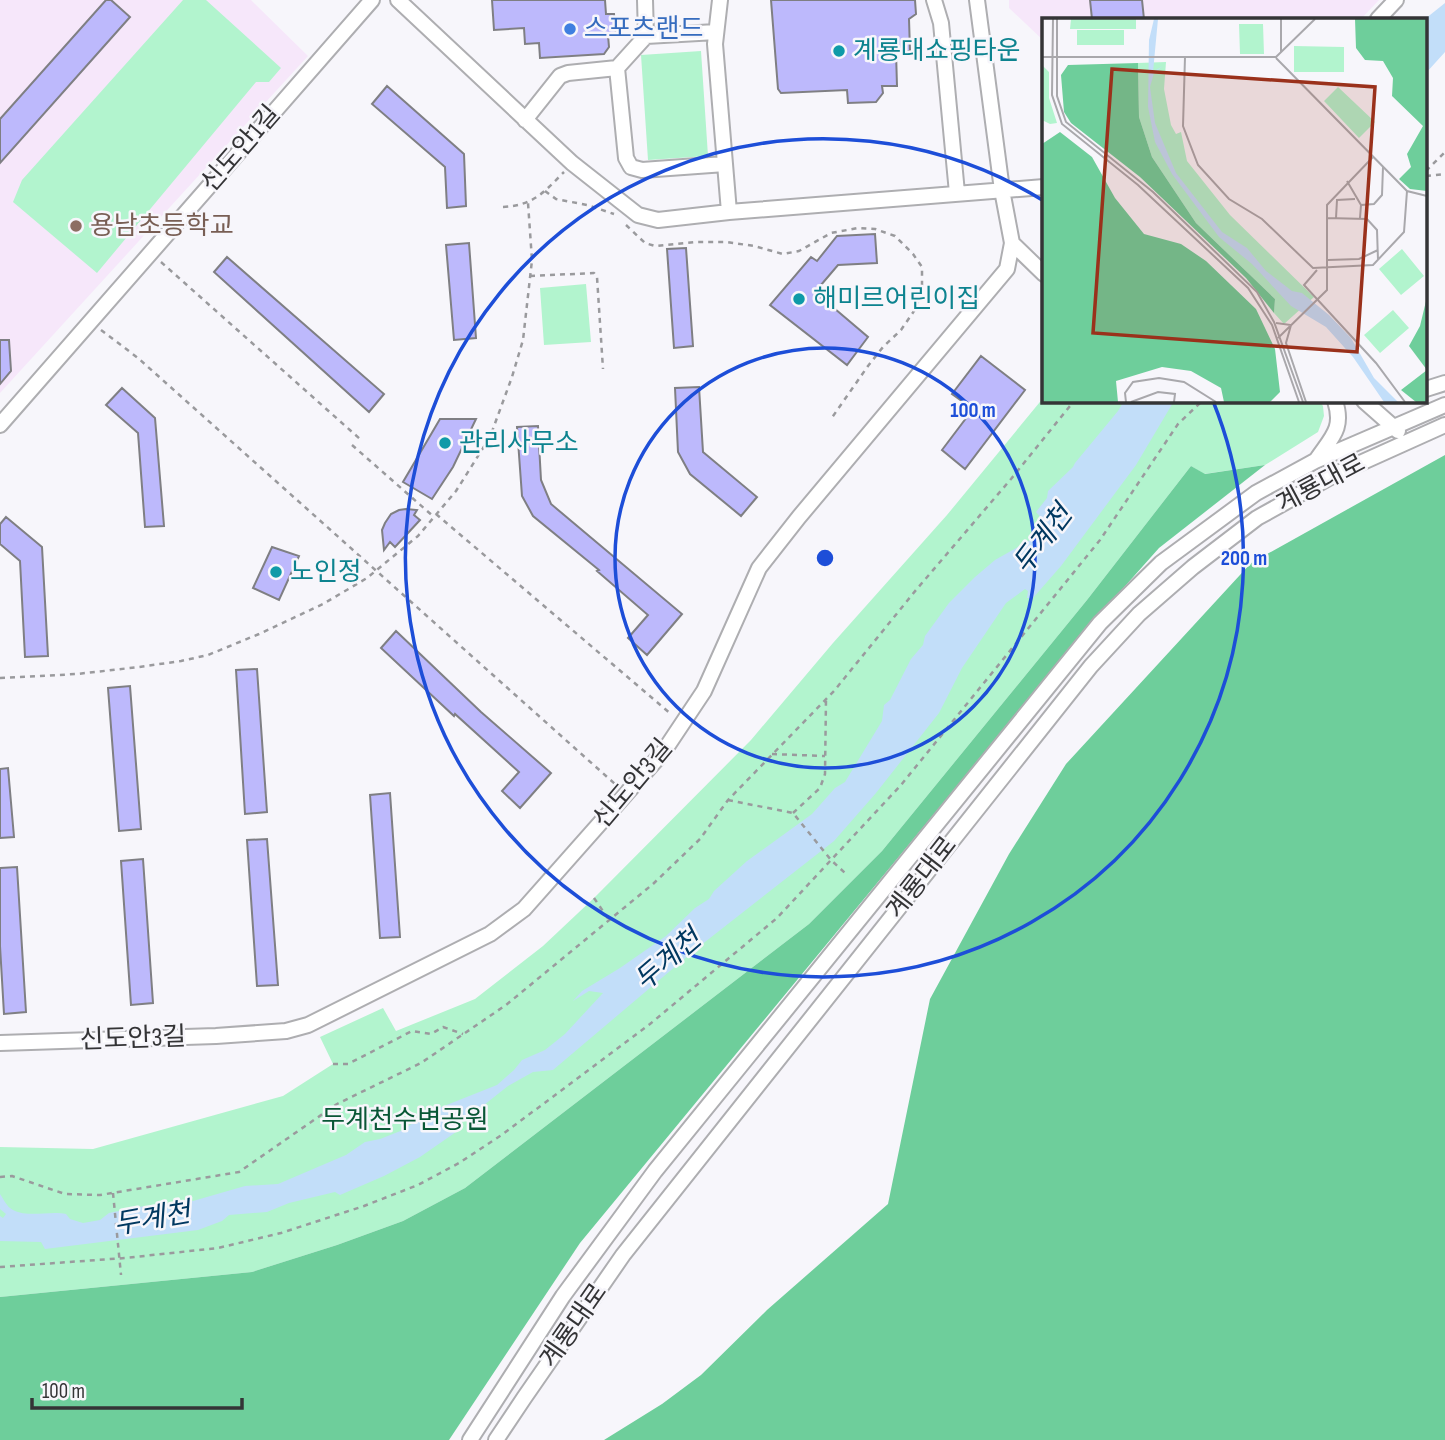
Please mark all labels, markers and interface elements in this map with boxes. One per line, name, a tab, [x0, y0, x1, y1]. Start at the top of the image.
place label: 스포츠랜드	[584, 14, 704, 45]
inset map	[1042, 18, 1428, 402]
marker: 스포츠랜드	[562, 21, 578, 37]
place label: 계룡대쇼핑타운	[853, 36, 1020, 67]
marker: 계룡대쇼핑타운	[831, 43, 847, 59]
street label: 신도안1길	[195, 99, 287, 199]
place label: 용남초등학교	[90, 211, 234, 242]
marker: 용남초등학교	[68, 218, 84, 234]
place label: 해미르어린이집	[813, 284, 980, 315]
marker: 해미르어린이집	[791, 291, 807, 307]
text: 100 m	[950, 398, 996, 423]
place label: 관리사무소	[459, 428, 579, 459]
marker: 관리사무소	[437, 435, 453, 451]
street label: 계룡대로	[1271, 448, 1371, 520]
water label: 두계천	[1007, 497, 1081, 581]
centre of rings	[813, 546, 837, 570]
text: 200 m	[1221, 546, 1267, 571]
place label: 노인정	[290, 557, 362, 588]
marker: 노인정	[268, 564, 284, 580]
street label: 신도안3길	[587, 733, 679, 835]
street label: 계룡대로	[880, 831, 964, 925]
water label: 두계천	[628, 920, 710, 998]
street label: 신도안3길	[79, 1022, 187, 1056]
park label: 두계천수변공원	[321, 1105, 489, 1136]
water label: 두계천	[111, 1195, 196, 1242]
street label: 계룡대로	[534, 1278, 614, 1374]
scale bar	[32, 1366, 242, 1410]
text: 100 m	[42, 1379, 85, 1404]

